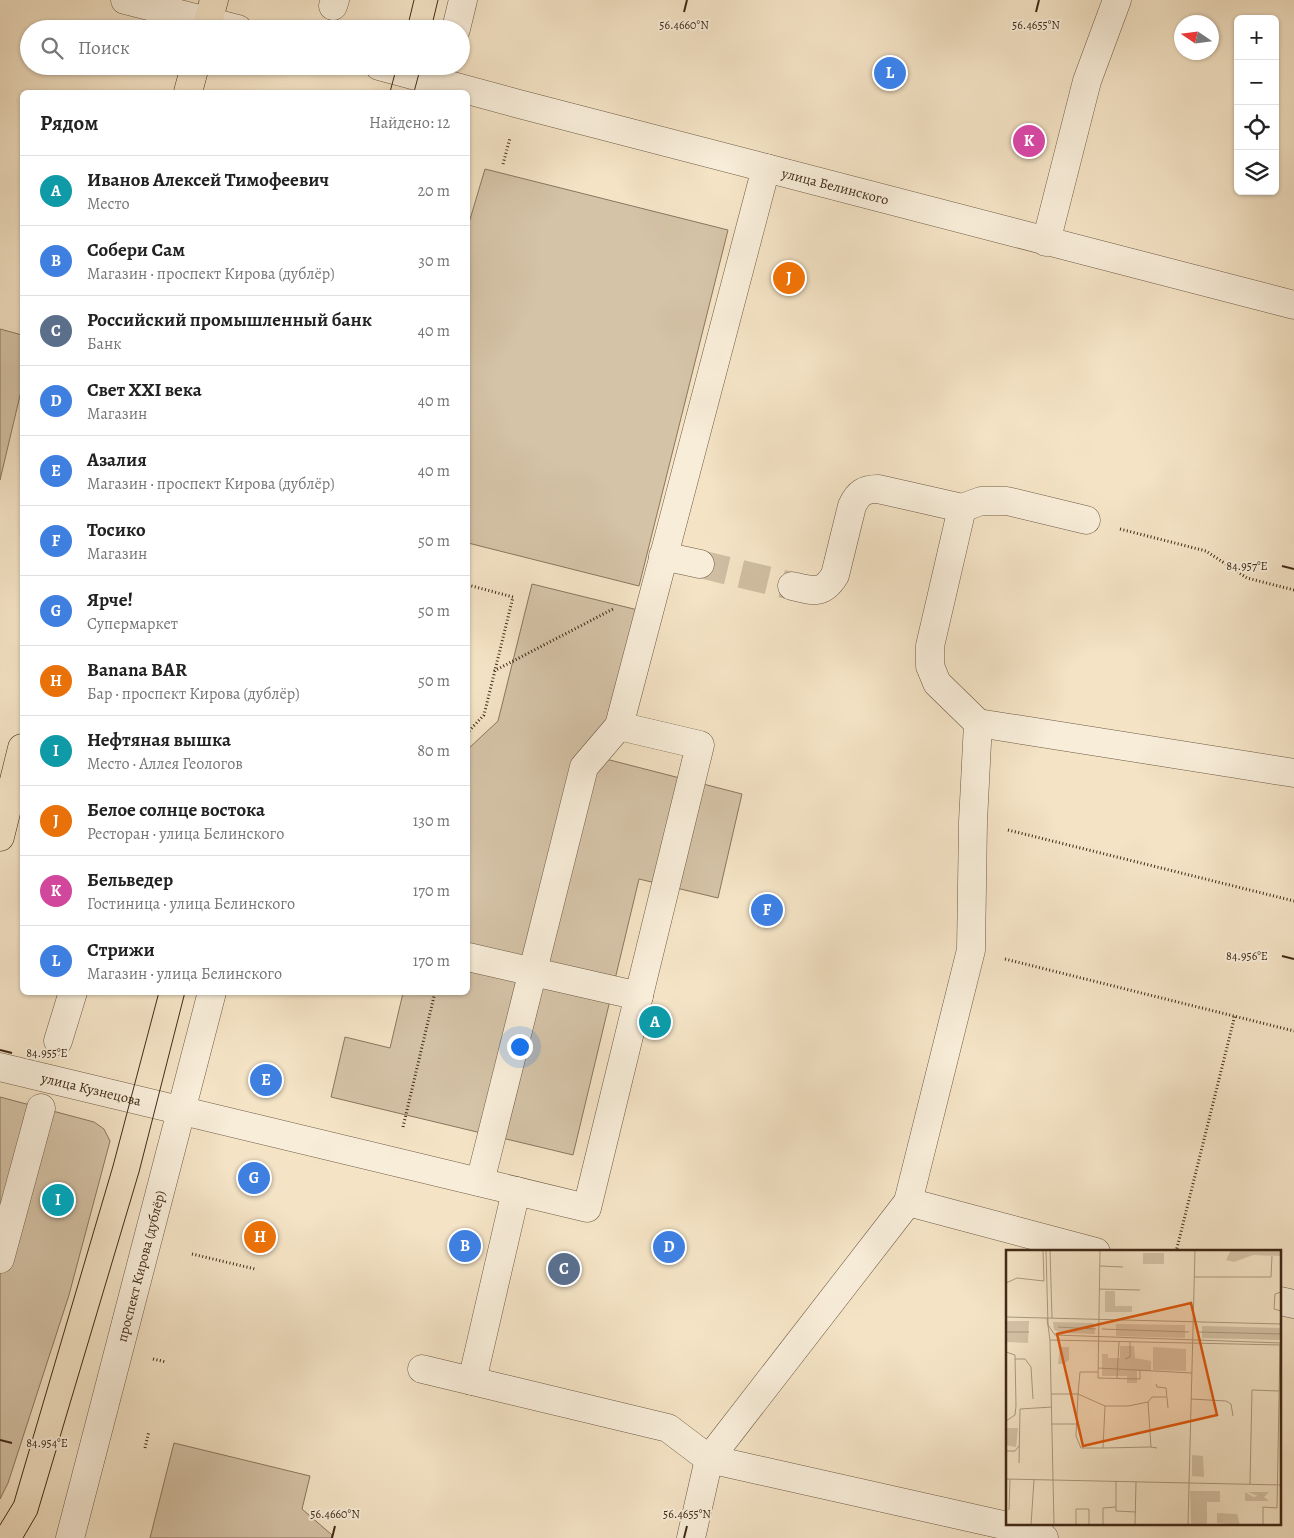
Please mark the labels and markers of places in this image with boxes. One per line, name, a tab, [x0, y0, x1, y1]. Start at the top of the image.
pin: L	[874, 54, 906, 92]
pin: K	[1013, 122, 1045, 160]
pin: J	[773, 259, 805, 297]
pin: F	[751, 891, 783, 929]
pin: A	[639, 1003, 671, 1041]
pin: E	[250, 1061, 282, 1099]
pin: G	[238, 1159, 270, 1197]
pin: I	[42, 1181, 74, 1219]
pin: H	[244, 1218, 276, 1256]
pin: B	[449, 1227, 481, 1265]
pin: D	[653, 1228, 685, 1266]
pin: C	[548, 1250, 580, 1288]

